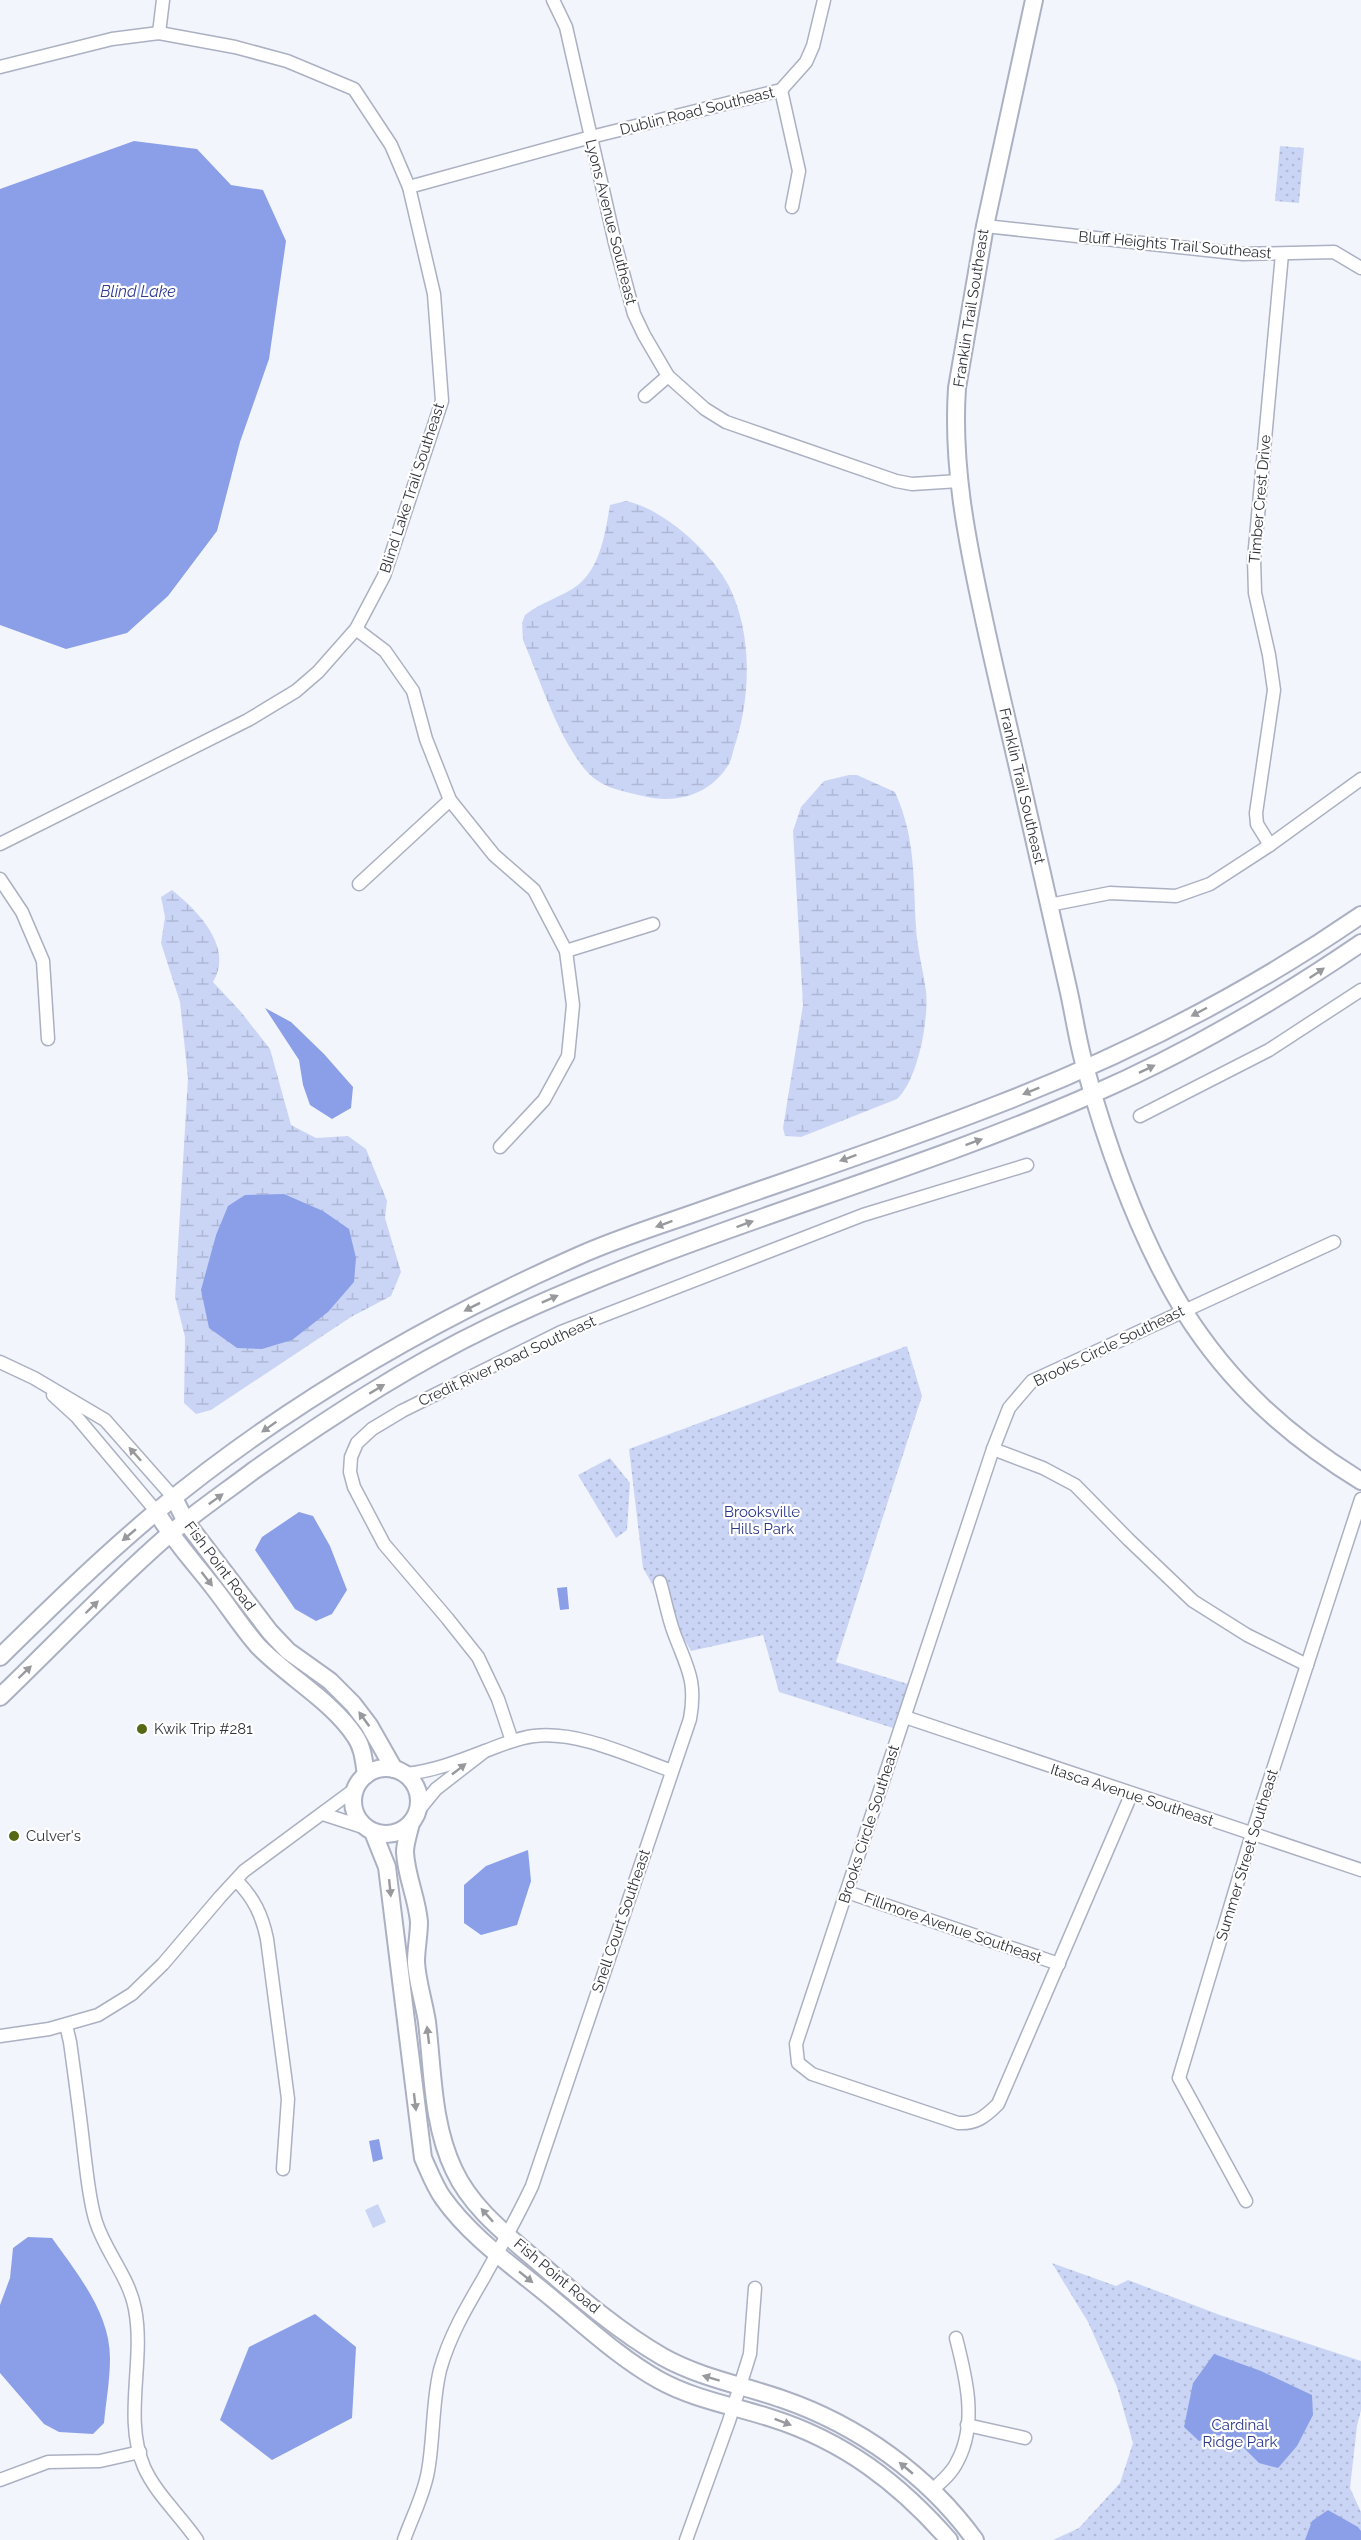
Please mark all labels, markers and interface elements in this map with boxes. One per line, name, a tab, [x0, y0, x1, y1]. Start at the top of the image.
street label: Dublin Road Southeast	[618, 83, 776, 139]
street label: Lyons Avenue Southeast	[582, 137, 640, 307]
street label: Franklin Trail Southeast	[950, 228, 992, 388]
street label: Bluff Heights Trail Southeast	[1078, 228, 1272, 262]
water label: Blind Lake	[100, 282, 176, 301]
street label: Blind Lake Trail Southeast	[376, 401, 448, 575]
street label: Timber Crest Drive	[1245, 434, 1275, 564]
street label: Franklin Trail Southeast	[995, 706, 1049, 866]
one-way arrow	[1308, 967, 1324, 979]
one-way arrow	[1191, 1007, 1208, 1017]
one-way arrow	[1138, 1064, 1155, 1073]
one-way arrow	[1022, 1087, 1040, 1096]
one-way arrow	[965, 1136, 983, 1146]
one-way arrow	[839, 1154, 857, 1164]
one-way arrow	[736, 1218, 754, 1228]
one-way arrow	[655, 1219, 673, 1229]
one-way arrow	[541, 1295, 558, 1304]
one-way arrow	[463, 1301, 481, 1311]
street label: Brooks Circle Southeast	[1031, 1302, 1187, 1390]
street label: Credit River Road Southeast	[415, 1312, 599, 1410]
one-way arrow	[369, 1384, 385, 1395]
one-way arrow	[262, 1421, 278, 1433]
one-way arrow	[129, 1447, 142, 1462]
one-way arrow	[207, 1493, 223, 1505]
park label: Brooksville Hills Park	[724, 1503, 800, 1538]
street label: Fish Point Road	[181, 1518, 259, 1614]
one-way arrow	[122, 1528, 137, 1541]
one-way arrow	[201, 1571, 214, 1587]
one-way arrow	[84, 1601, 98, 1615]
one-way arrow	[17, 1666, 31, 1680]
one-way arrow	[358, 1711, 370, 1727]
place label: Kwik Trip #281	[154, 1720, 253, 1738]
marker: Kwik Trip #281	[135, 1722, 149, 1736]
street label: Brooks Circle Southeast	[835, 1743, 903, 1905]
street label: Itasca Avenue Southeast	[1048, 1760, 1216, 1830]
one-way arrow	[451, 1763, 467, 1776]
street label: Summer Street Southeast	[1212, 1767, 1282, 1943]
place label: Culver's	[26, 1827, 81, 1845]
marker: Culver's	[7, 1829, 21, 1843]
street label: Snell Court Southeast	[588, 1847, 654, 1995]
one-way arrow	[385, 1878, 394, 1897]
street label: Fillmore Avenue Southeast	[862, 1889, 1044, 1967]
one-way arrow	[424, 2025, 433, 2044]
one-way arrow	[410, 2093, 419, 2112]
one-way arrow	[480, 2208, 494, 2223]
street label: Fish Point Road	[510, 2235, 604, 2317]
one-way arrow	[518, 2270, 533, 2283]
one-way arrow	[702, 2373, 720, 2382]
park label: Cardinal Ridge Park	[1203, 2416, 1277, 2451]
one-way arrow	[774, 2418, 792, 2428]
one-way arrow	[899, 2462, 914, 2475]

